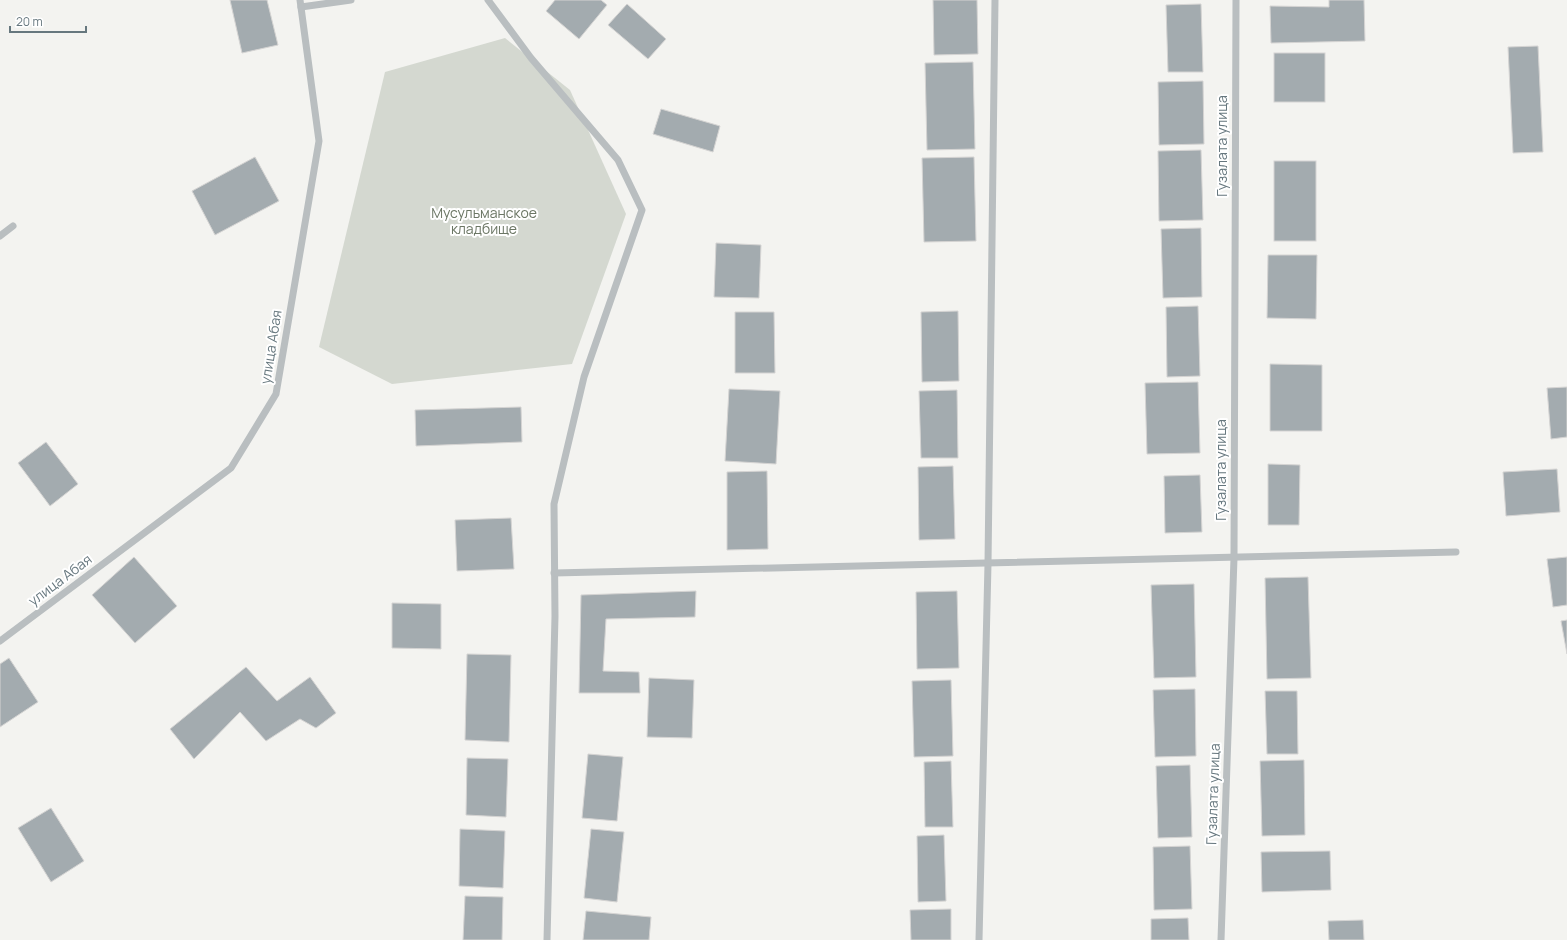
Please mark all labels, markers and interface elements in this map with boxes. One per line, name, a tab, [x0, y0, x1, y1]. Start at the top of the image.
scale bar	[10, 8, 86, 34]
text: 20 m	[16, 13, 43, 30]
street label: Гузалата улица	[1212, 95, 1231, 197]
park label: Мусульманское кладбище	[431, 203, 537, 238]
street label: улица Абая	[255, 308, 286, 385]
street label: Гузалата улица	[1211, 419, 1230, 521]
street label: улица Абая	[24, 549, 95, 610]
street label: Гузалата улица	[1201, 743, 1224, 845]

